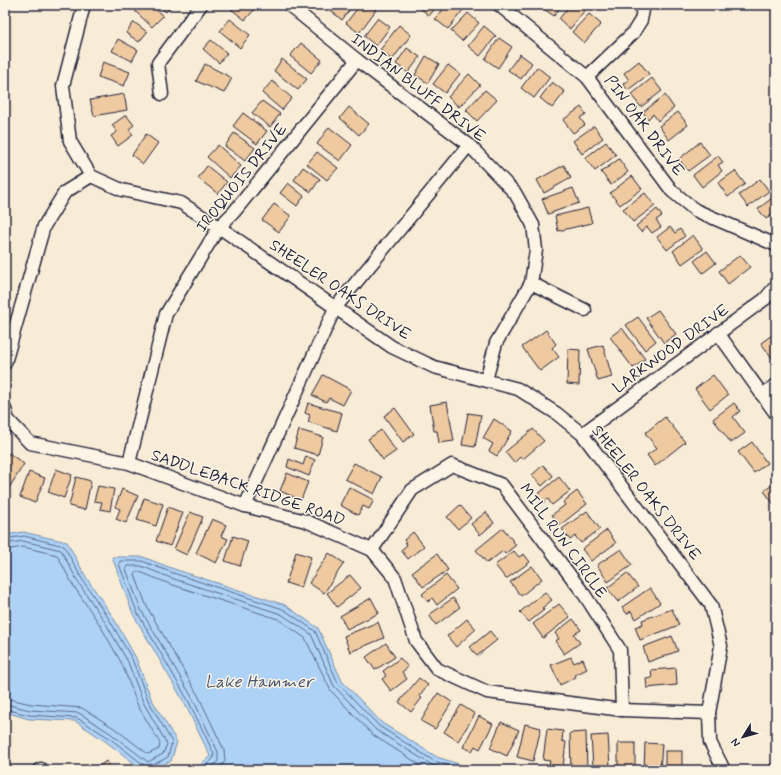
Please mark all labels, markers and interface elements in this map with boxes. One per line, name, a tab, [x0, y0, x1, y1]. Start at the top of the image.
street label: INDIAN BLUFF DRIVE	[346, 29, 490, 147]
street label: PIN OAK DRIVE	[599, 71, 689, 181]
street label: IROQUOIS DRIVE	[192, 119, 292, 237]
street label: SHEELER OAKS DRIVE	[265, 235, 415, 345]
street label: LARKWOOD DRIVE	[609, 300, 733, 398]
street label: SHEELER OAKS DRIVE	[586, 421, 706, 565]
street label: SADDLEBACK RIDGE ROAD	[148, 445, 348, 531]
street label: MILL RUN CIRCLE	[514, 480, 612, 602]
water label: Lake Hammer	[205, 671, 316, 693]
north arrow	[723, 717, 763, 757]
text: N	[728, 735, 744, 750]

